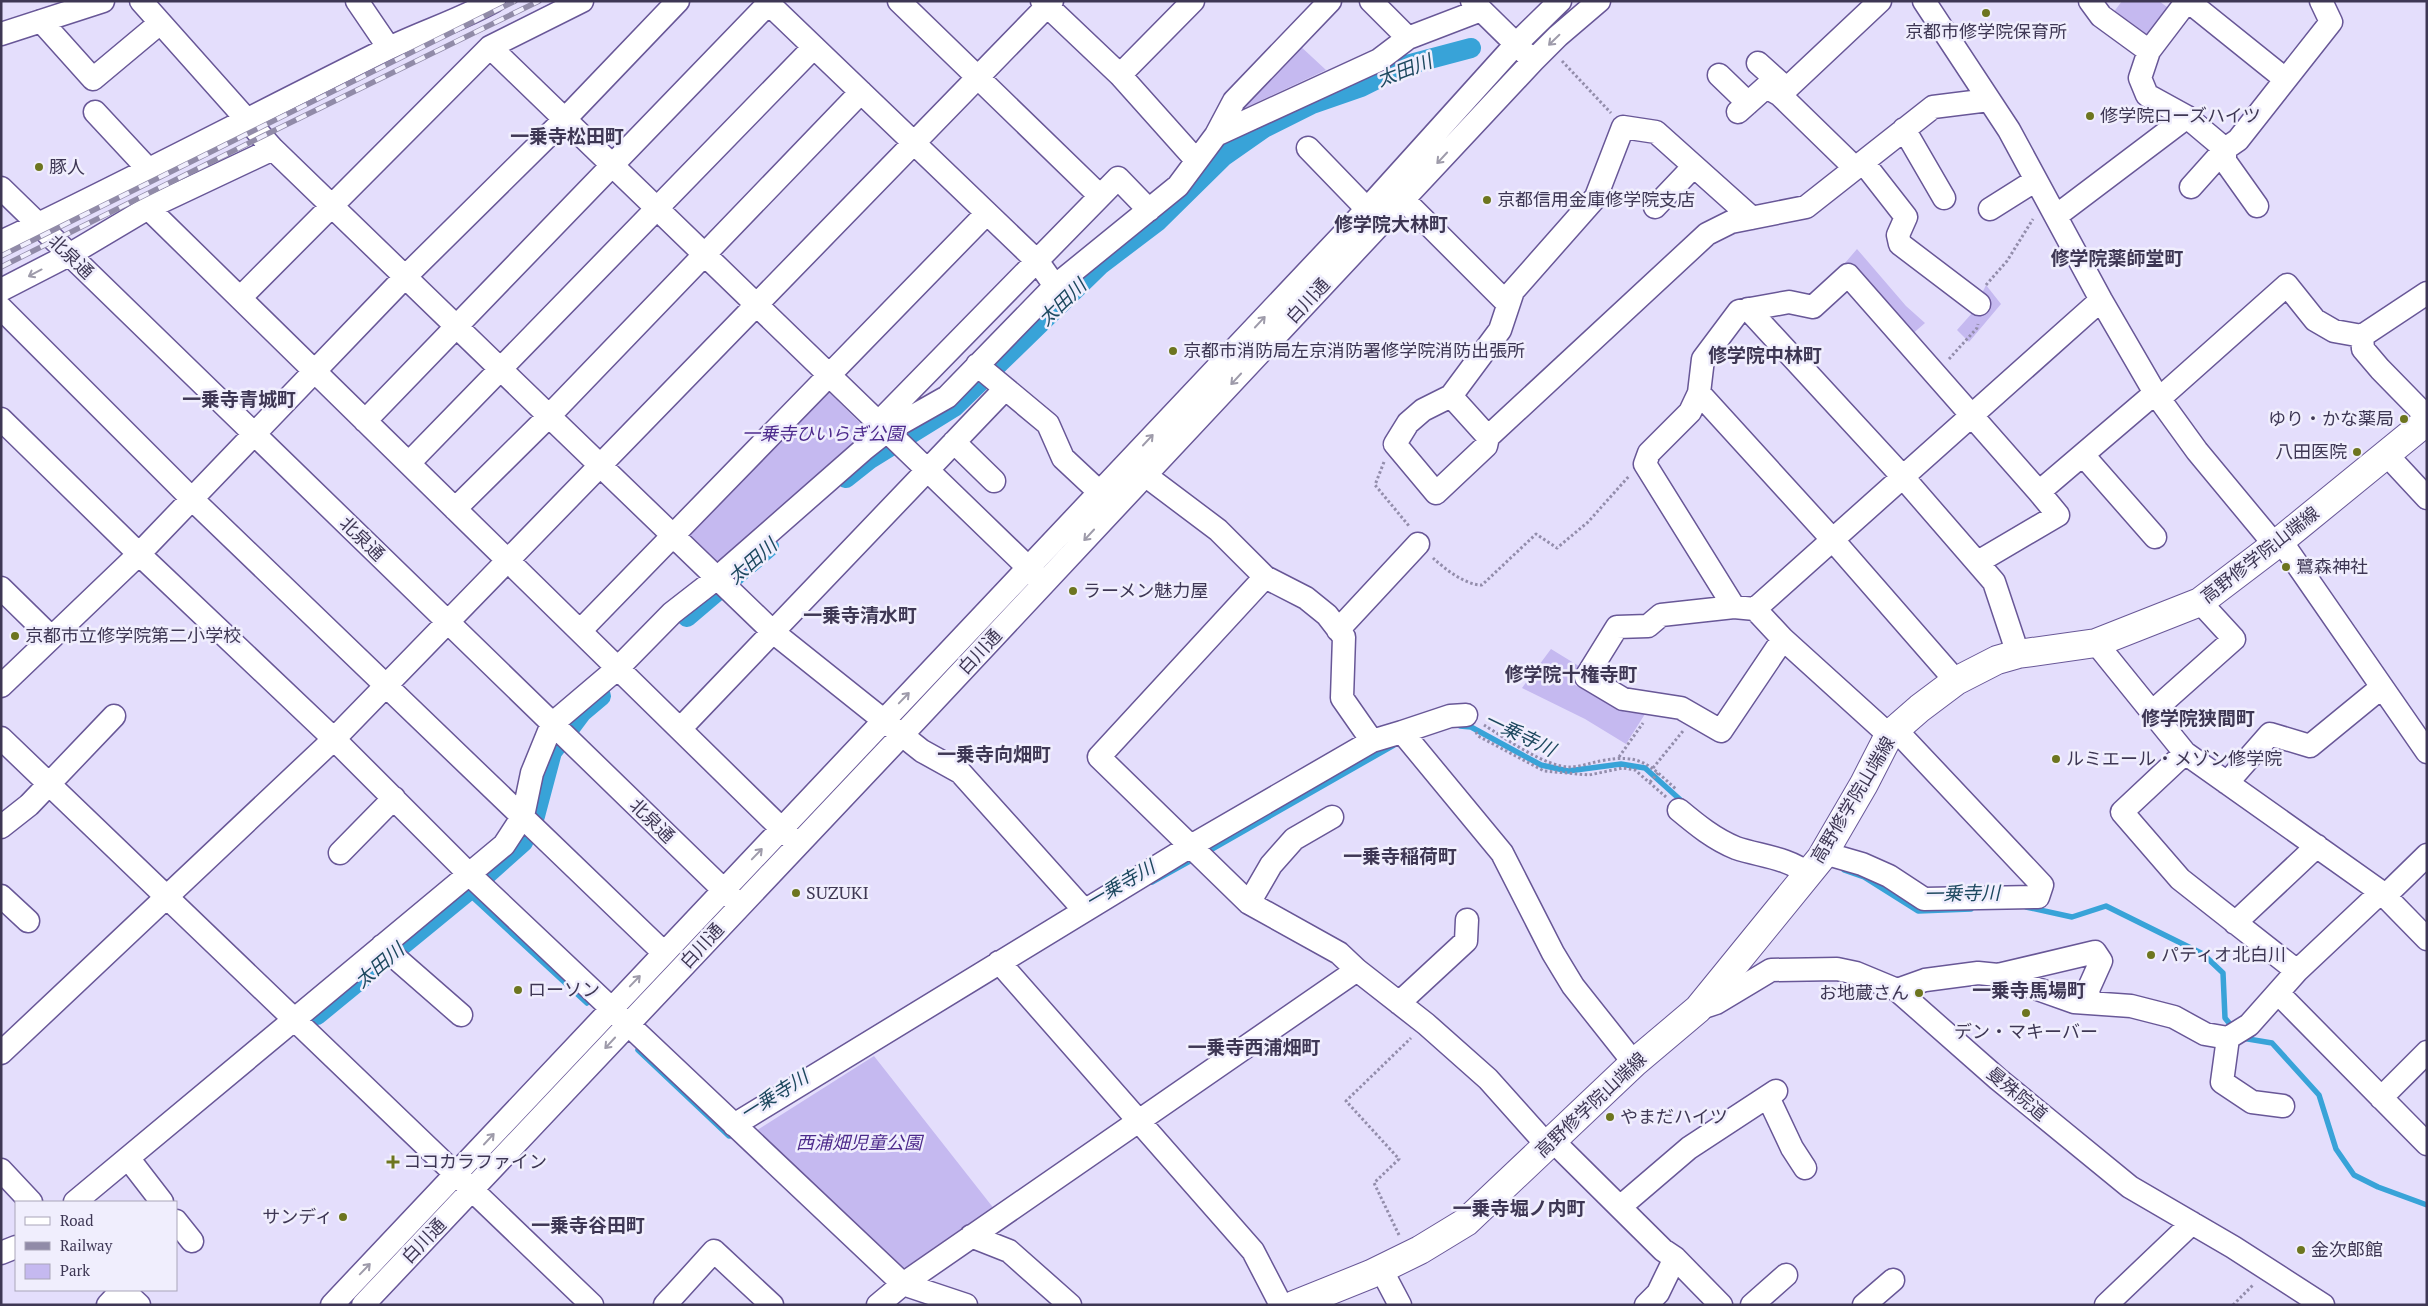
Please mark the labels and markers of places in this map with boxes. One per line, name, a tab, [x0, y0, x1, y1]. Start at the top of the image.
marker: 京都市修学院保育所	[1980, 7, 1992, 19]
place label: 京都市修学院保育所	[1905, 19, 2067, 43]
place label: 修学院ローズハイツ	[2100, 103, 2261, 127]
marker: 修学院ローズハイツ	[2084, 110, 2096, 122]
place label: 豚人	[49, 154, 85, 178]
marker: 豚人	[33, 161, 45, 173]
place label: 京都信用金庫修学院支店	[1497, 187, 1695, 211]
marker: 京都信用金庫修学院支店	[1481, 194, 1493, 206]
place label: 京都市消防局左京消防署修学院消防出張所	[1183, 338, 1525, 362]
marker: 京都市消防局左京消防署修学院消防出張所	[1167, 345, 1179, 357]
place label: ゆり・かな薬局	[2268, 406, 2394, 430]
marker: ゆり・かな薬局	[2398, 413, 2410, 425]
place label: 八田医院	[2275, 439, 2347, 463]
marker: 八田医院	[2351, 446, 2363, 458]
place label: 鷺森神社	[2296, 554, 2368, 578]
marker: 鷺森神社	[2280, 561, 2292, 573]
place label: ラーメン魅力屋	[1083, 578, 1208, 602]
marker: ラーメン魅力屋	[1067, 585, 1079, 597]
place label: 京都市立修学院第二小学校	[25, 623, 241, 647]
marker: 京都市立修学院第二小学校	[9, 630, 21, 642]
place label: ルミエール・メゾン修学院	[2066, 746, 2282, 770]
marker: ルミエール・メゾン修学院	[2050, 753, 2062, 765]
place label: SUZUKI	[806, 880, 869, 904]
marker: SUZUKI	[790, 887, 802, 899]
place label: パティオ北白川	[2161, 942, 2286, 966]
marker: パティオ北白川	[2145, 949, 2157, 961]
place label: ローソン	[528, 977, 600, 1001]
place label: お地蔵さん	[1819, 980, 1909, 1004]
marker: ローソン	[512, 984, 524, 996]
marker: お地蔵さん	[1913, 987, 1925, 999]
marker: デン・マキーバー	[2020, 1007, 2032, 1019]
place label: デン・マキーバー	[1954, 1019, 2098, 1043]
place label: やまだハイツ	[1620, 1104, 1728, 1128]
marker: やまだハイツ	[1604, 1111, 1616, 1123]
place label: ココカラファイン	[403, 1149, 547, 1173]
marker: ココカラファイン	[387, 1156, 399, 1168]
place label: サンディ	[262, 1204, 333, 1228]
marker: サンディ	[337, 1211, 349, 1223]
place label: 金次郎館	[2311, 1237, 2383, 1261]
marker: 金次郎館	[2295, 1244, 2307, 1256]

